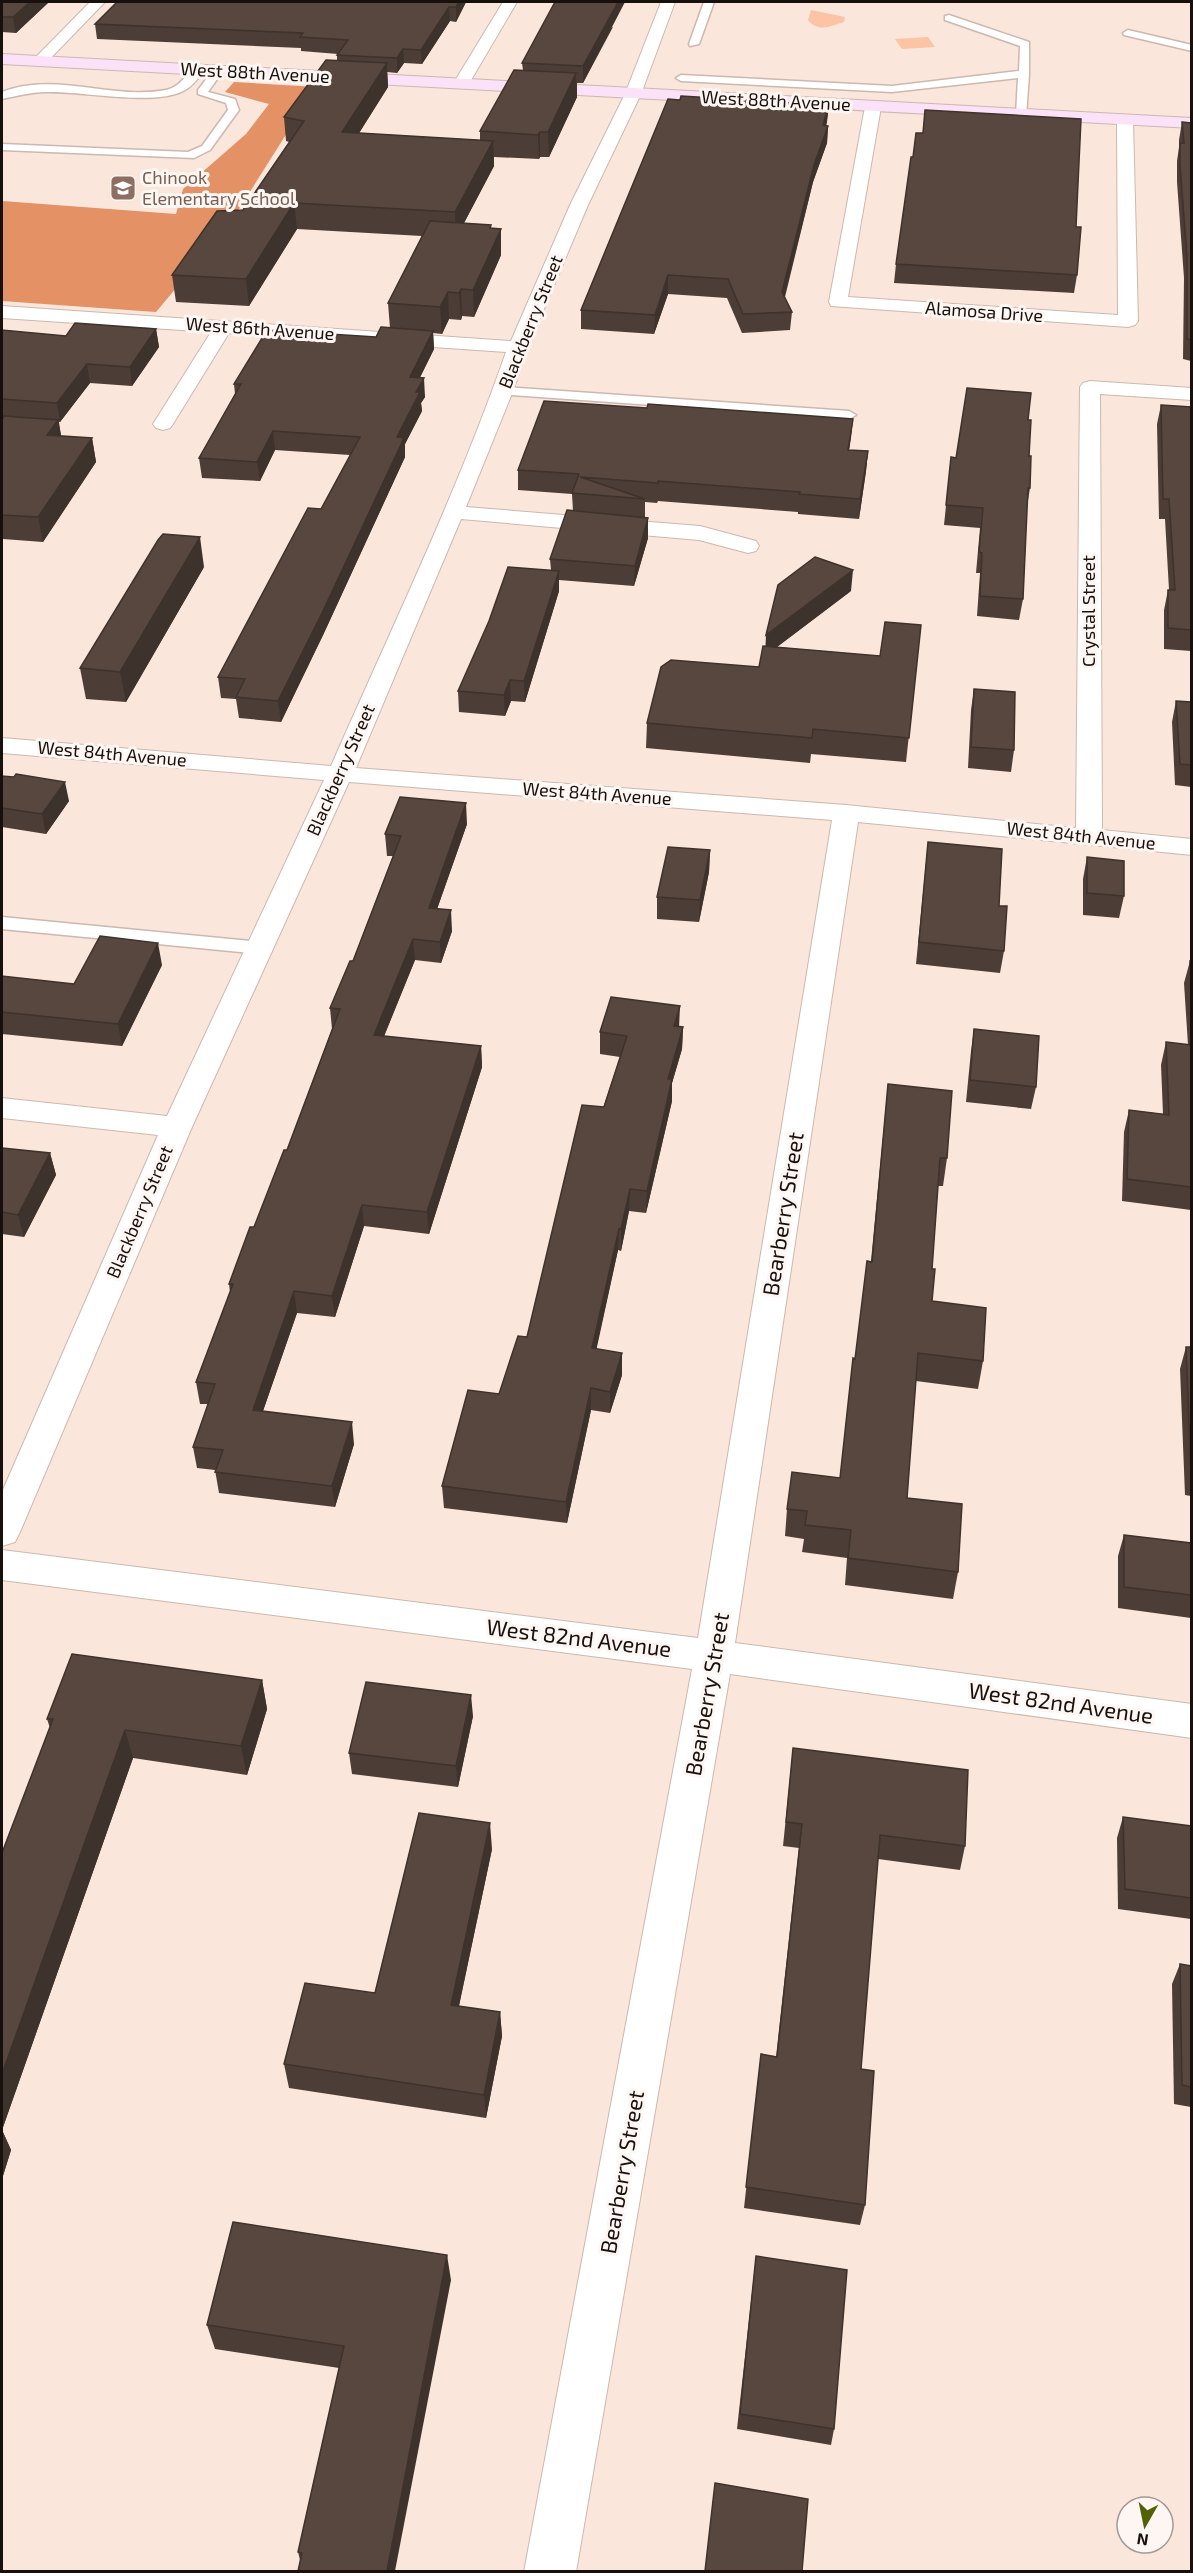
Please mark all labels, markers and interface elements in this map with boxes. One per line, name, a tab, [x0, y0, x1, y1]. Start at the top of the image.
street label: West 88th Avenue	[180, 57, 330, 87]
street label: West 88th Avenue	[701, 85, 851, 115]
place label: Chinook Elementary School	[142, 166, 296, 209]
school or university icon: Chinook Elementary School	[108, 173, 138, 203]
street label: Blackberry Street	[493, 252, 567, 392]
street label: Alamosa Drive	[924, 296, 1044, 326]
street label: West 86th Avenue	[185, 312, 335, 344]
street label: Crystal Street	[1077, 555, 1099, 667]
street label: Blackberry Street	[301, 700, 379, 839]
street label: West 84th Avenue	[37, 736, 188, 770]
street label: West 84th Avenue	[522, 777, 672, 809]
street label: West 84th Avenue	[1006, 816, 1157, 854]
street label: Bearberry Street	[756, 1130, 808, 1298]
street label: Blackberry Street	[101, 1142, 177, 1281]
street label: Bearberry Street	[679, 1610, 733, 1778]
street label: West 82nd Avenue	[485, 1613, 673, 1661]
street label: West 82nd Avenue	[967, 1676, 1155, 1728]
street label: Bearberry Street	[594, 2088, 648, 2256]
north arrow	[1115, 2495, 1175, 2555]
text: N	[1135, 2530, 1150, 2551]

